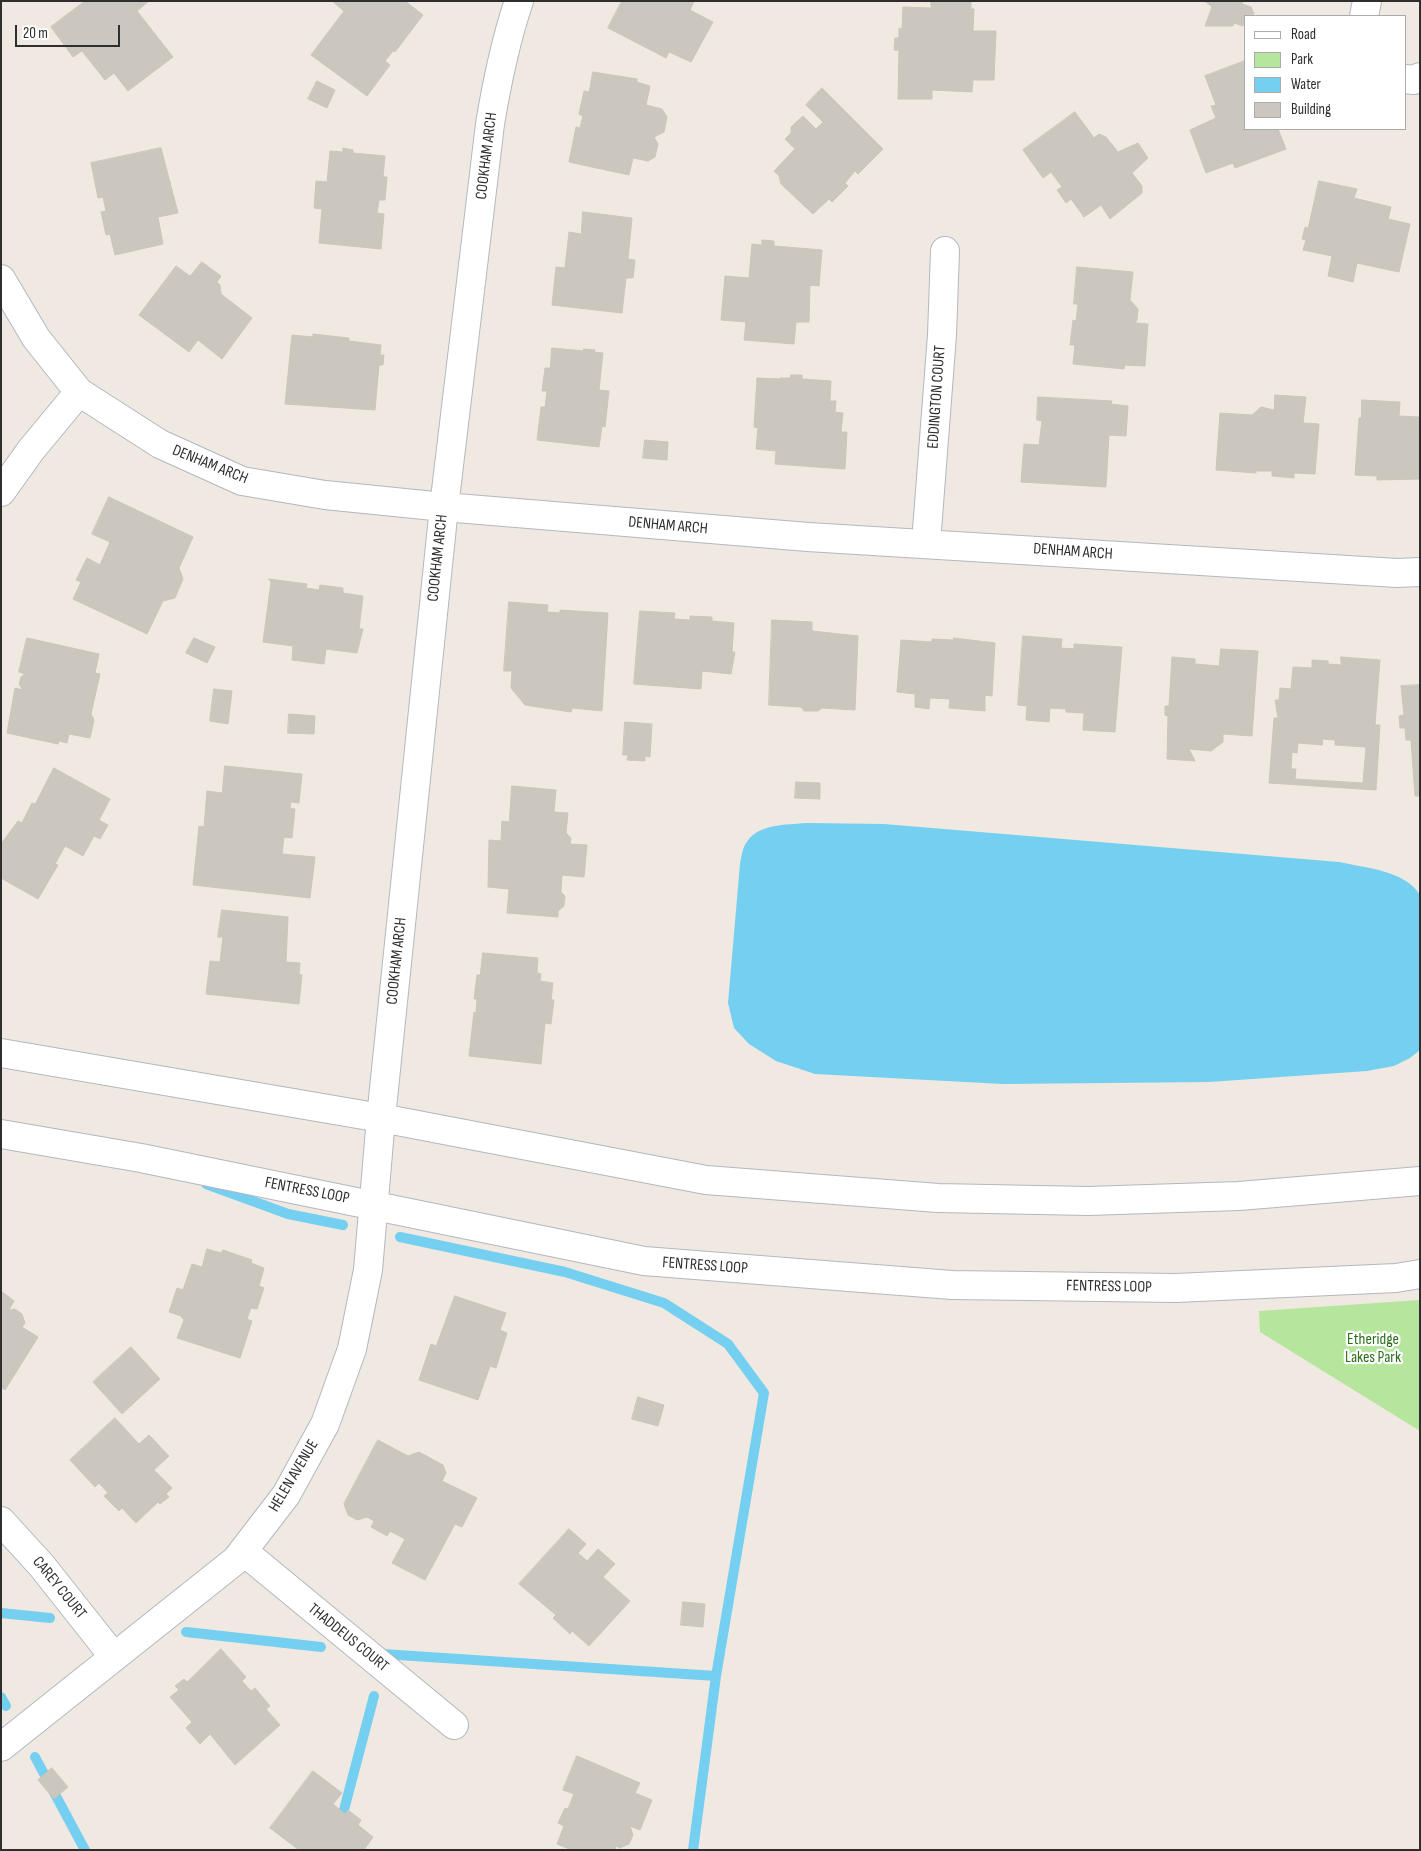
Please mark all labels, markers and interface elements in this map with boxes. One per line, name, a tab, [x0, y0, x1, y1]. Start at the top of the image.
scale bar	[18, 15, 122, 47]
legend	[1244, 15, 1406, 130]
text: 20 m	[23, 24, 48, 43]
text: Road	[1291, 25, 1316, 44]
text: Park	[1291, 50, 1313, 69]
text: Water	[1291, 75, 1321, 94]
text: Building	[1291, 100, 1331, 119]
street label: COOKHAM ARCH	[472, 111, 502, 201]
street label: EDDINGTON COURT	[924, 345, 950, 449]
street label: DENHAM ARCH	[169, 441, 251, 489]
street label: COOKHAM ARCH	[424, 513, 452, 603]
street label: DENHAM ARCH	[627, 513, 709, 539]
street label: DENHAM ARCH	[1033, 540, 1113, 564]
street label: COOKHAM ARCH	[383, 916, 411, 1006]
street label: FENTRESS LOOP	[263, 1173, 351, 1209]
street label: FENTRESS LOOP	[662, 1253, 748, 1279]
street label: FENTRESS LOOP	[1066, 1277, 1152, 1297]
park label: Etheridge Lakes Park	[1345, 1330, 1401, 1368]
street label: HELEN AVENUE	[265, 1436, 323, 1516]
street label: CAREY COURT	[28, 1553, 90, 1623]
street label: THADDEUS COURT	[304, 1600, 392, 1676]

